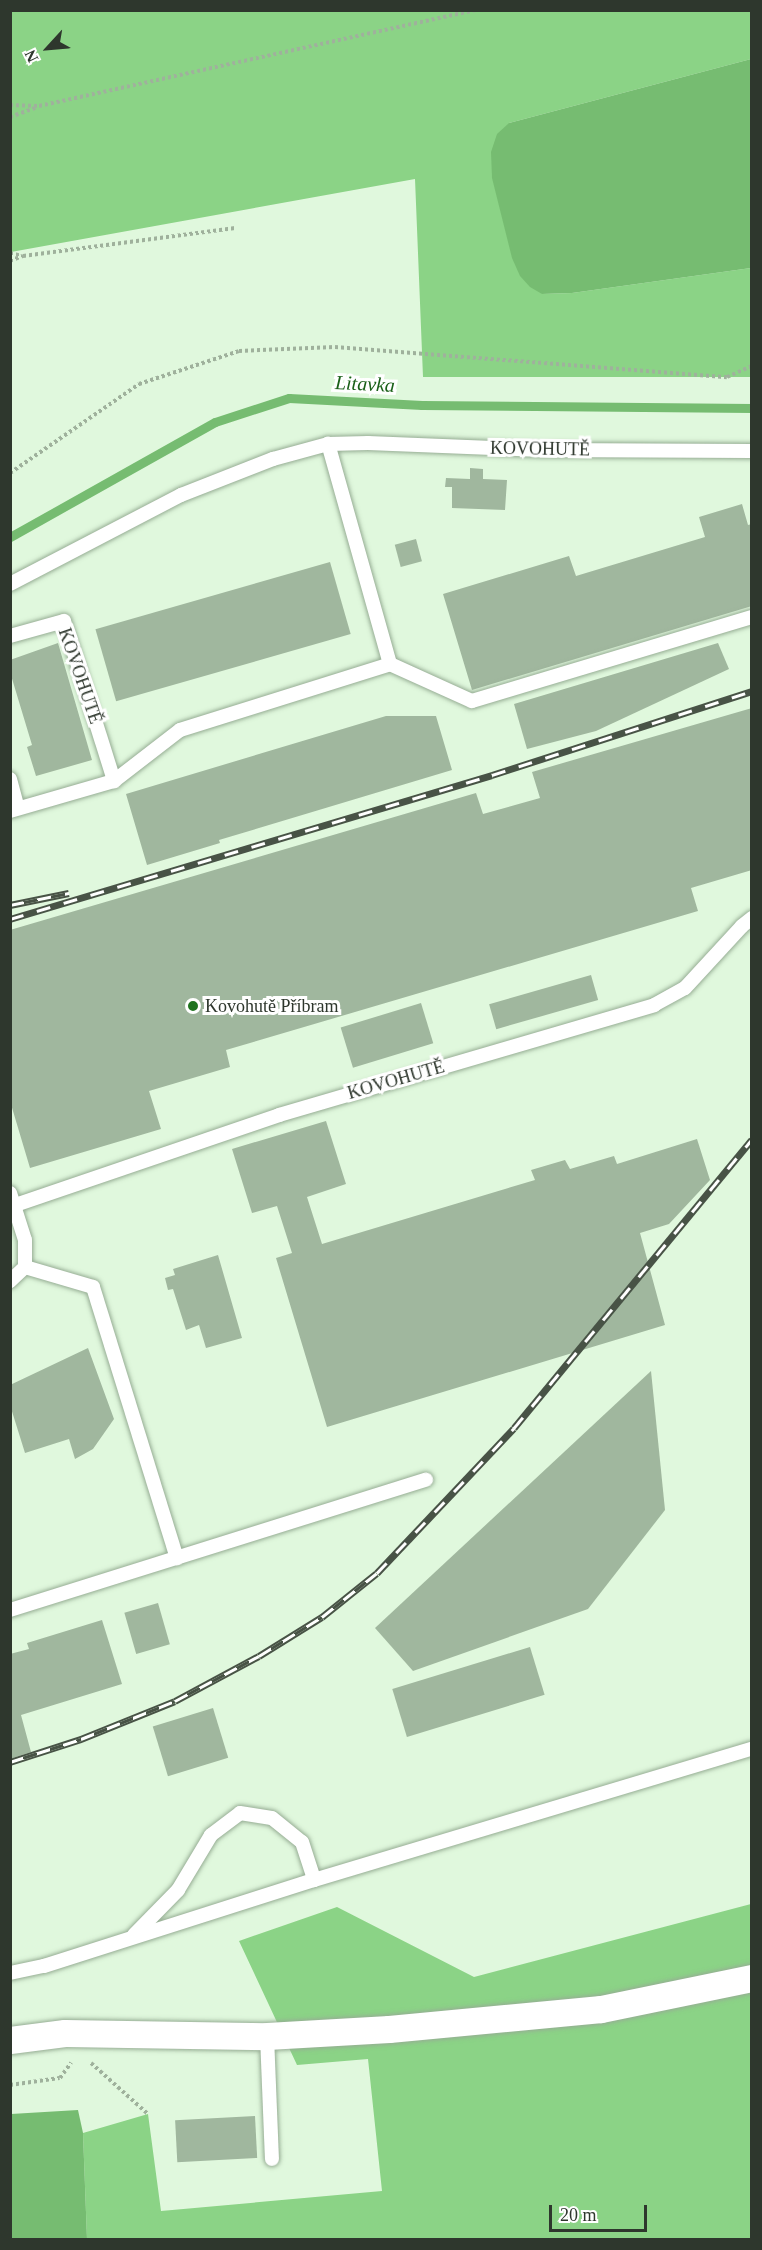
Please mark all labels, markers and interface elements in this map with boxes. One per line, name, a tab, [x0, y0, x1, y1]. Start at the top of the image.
north arrow	[18, 18, 78, 78]
text: N	[21, 47, 42, 65]
water label: Litavka	[334, 370, 396, 398]
street label: KOVOHUTĚ	[490, 437, 590, 461]
street label: KOVOHUTĚ	[54, 625, 106, 727]
place label: Kovohutě Příbram	[205, 995, 338, 1017]
marker: Kovohutě Příbram	[186, 999, 200, 1013]
street label: KOVOHUTĚ	[345, 1056, 447, 1104]
scale bar	[552, 2193, 650, 2231]
text: 20 m	[560, 2205, 597, 2225]

